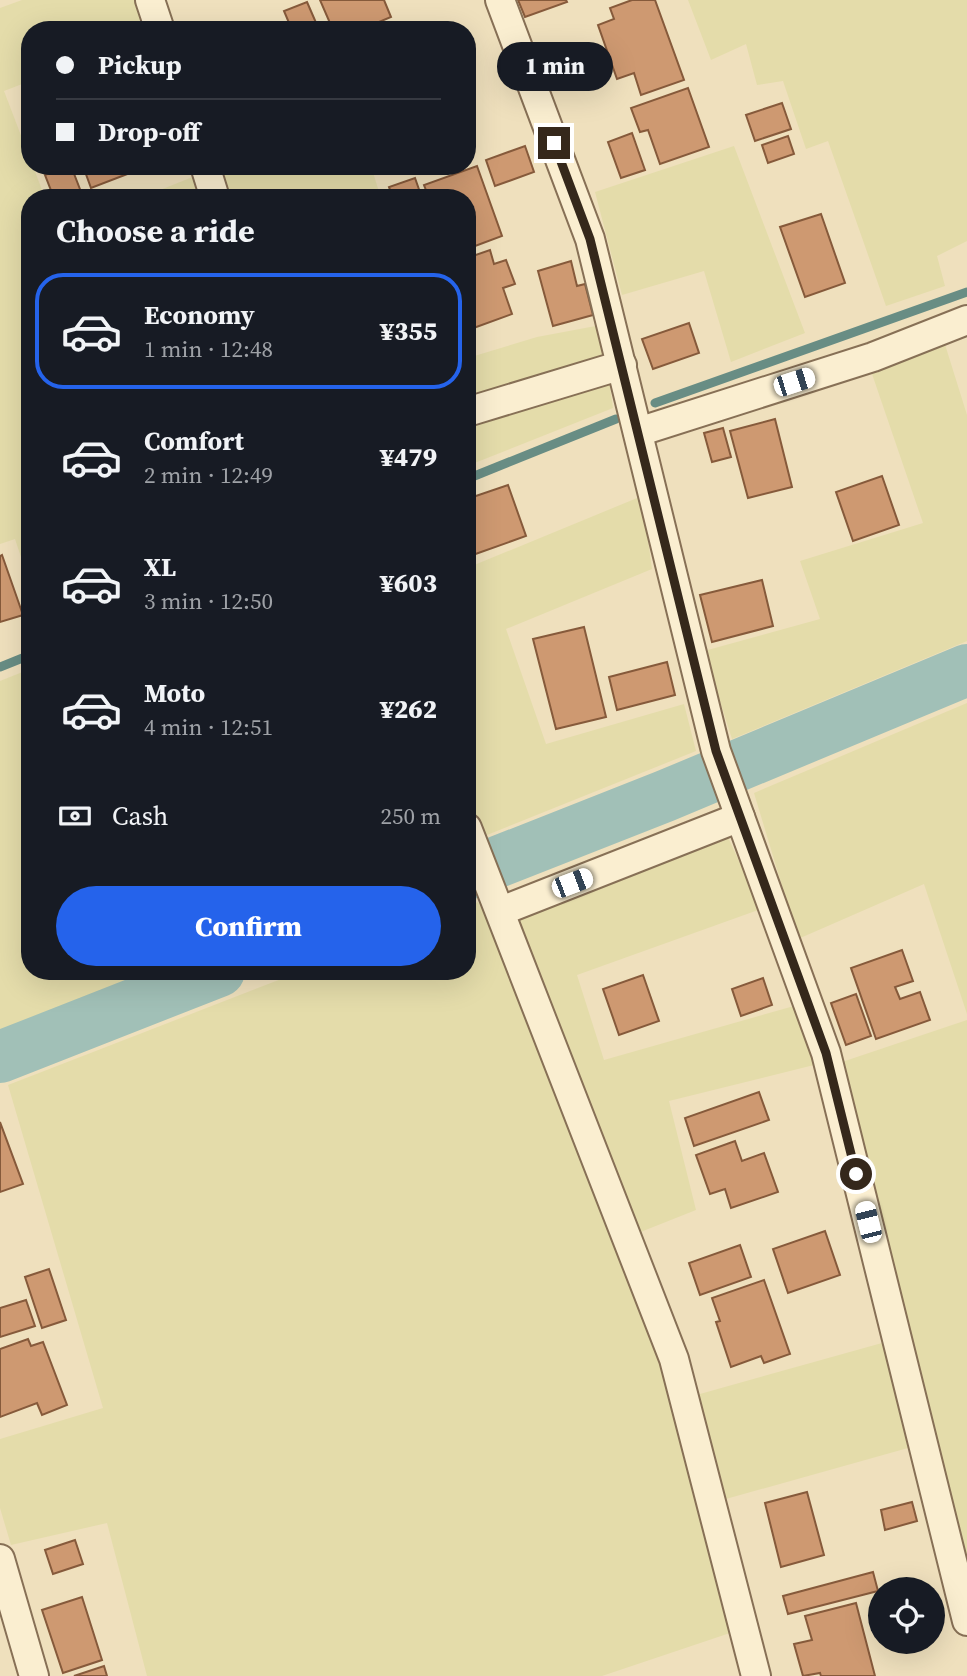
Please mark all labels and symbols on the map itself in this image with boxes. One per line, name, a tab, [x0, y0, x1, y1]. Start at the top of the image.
callout: 1 min	[496, 41, 612, 90]
route end	[538, 127, 570, 159]
car	[771, 366, 818, 398]
car	[549, 866, 596, 900]
route start	[840, 1158, 872, 1190]
car	[853, 1199, 884, 1245]

